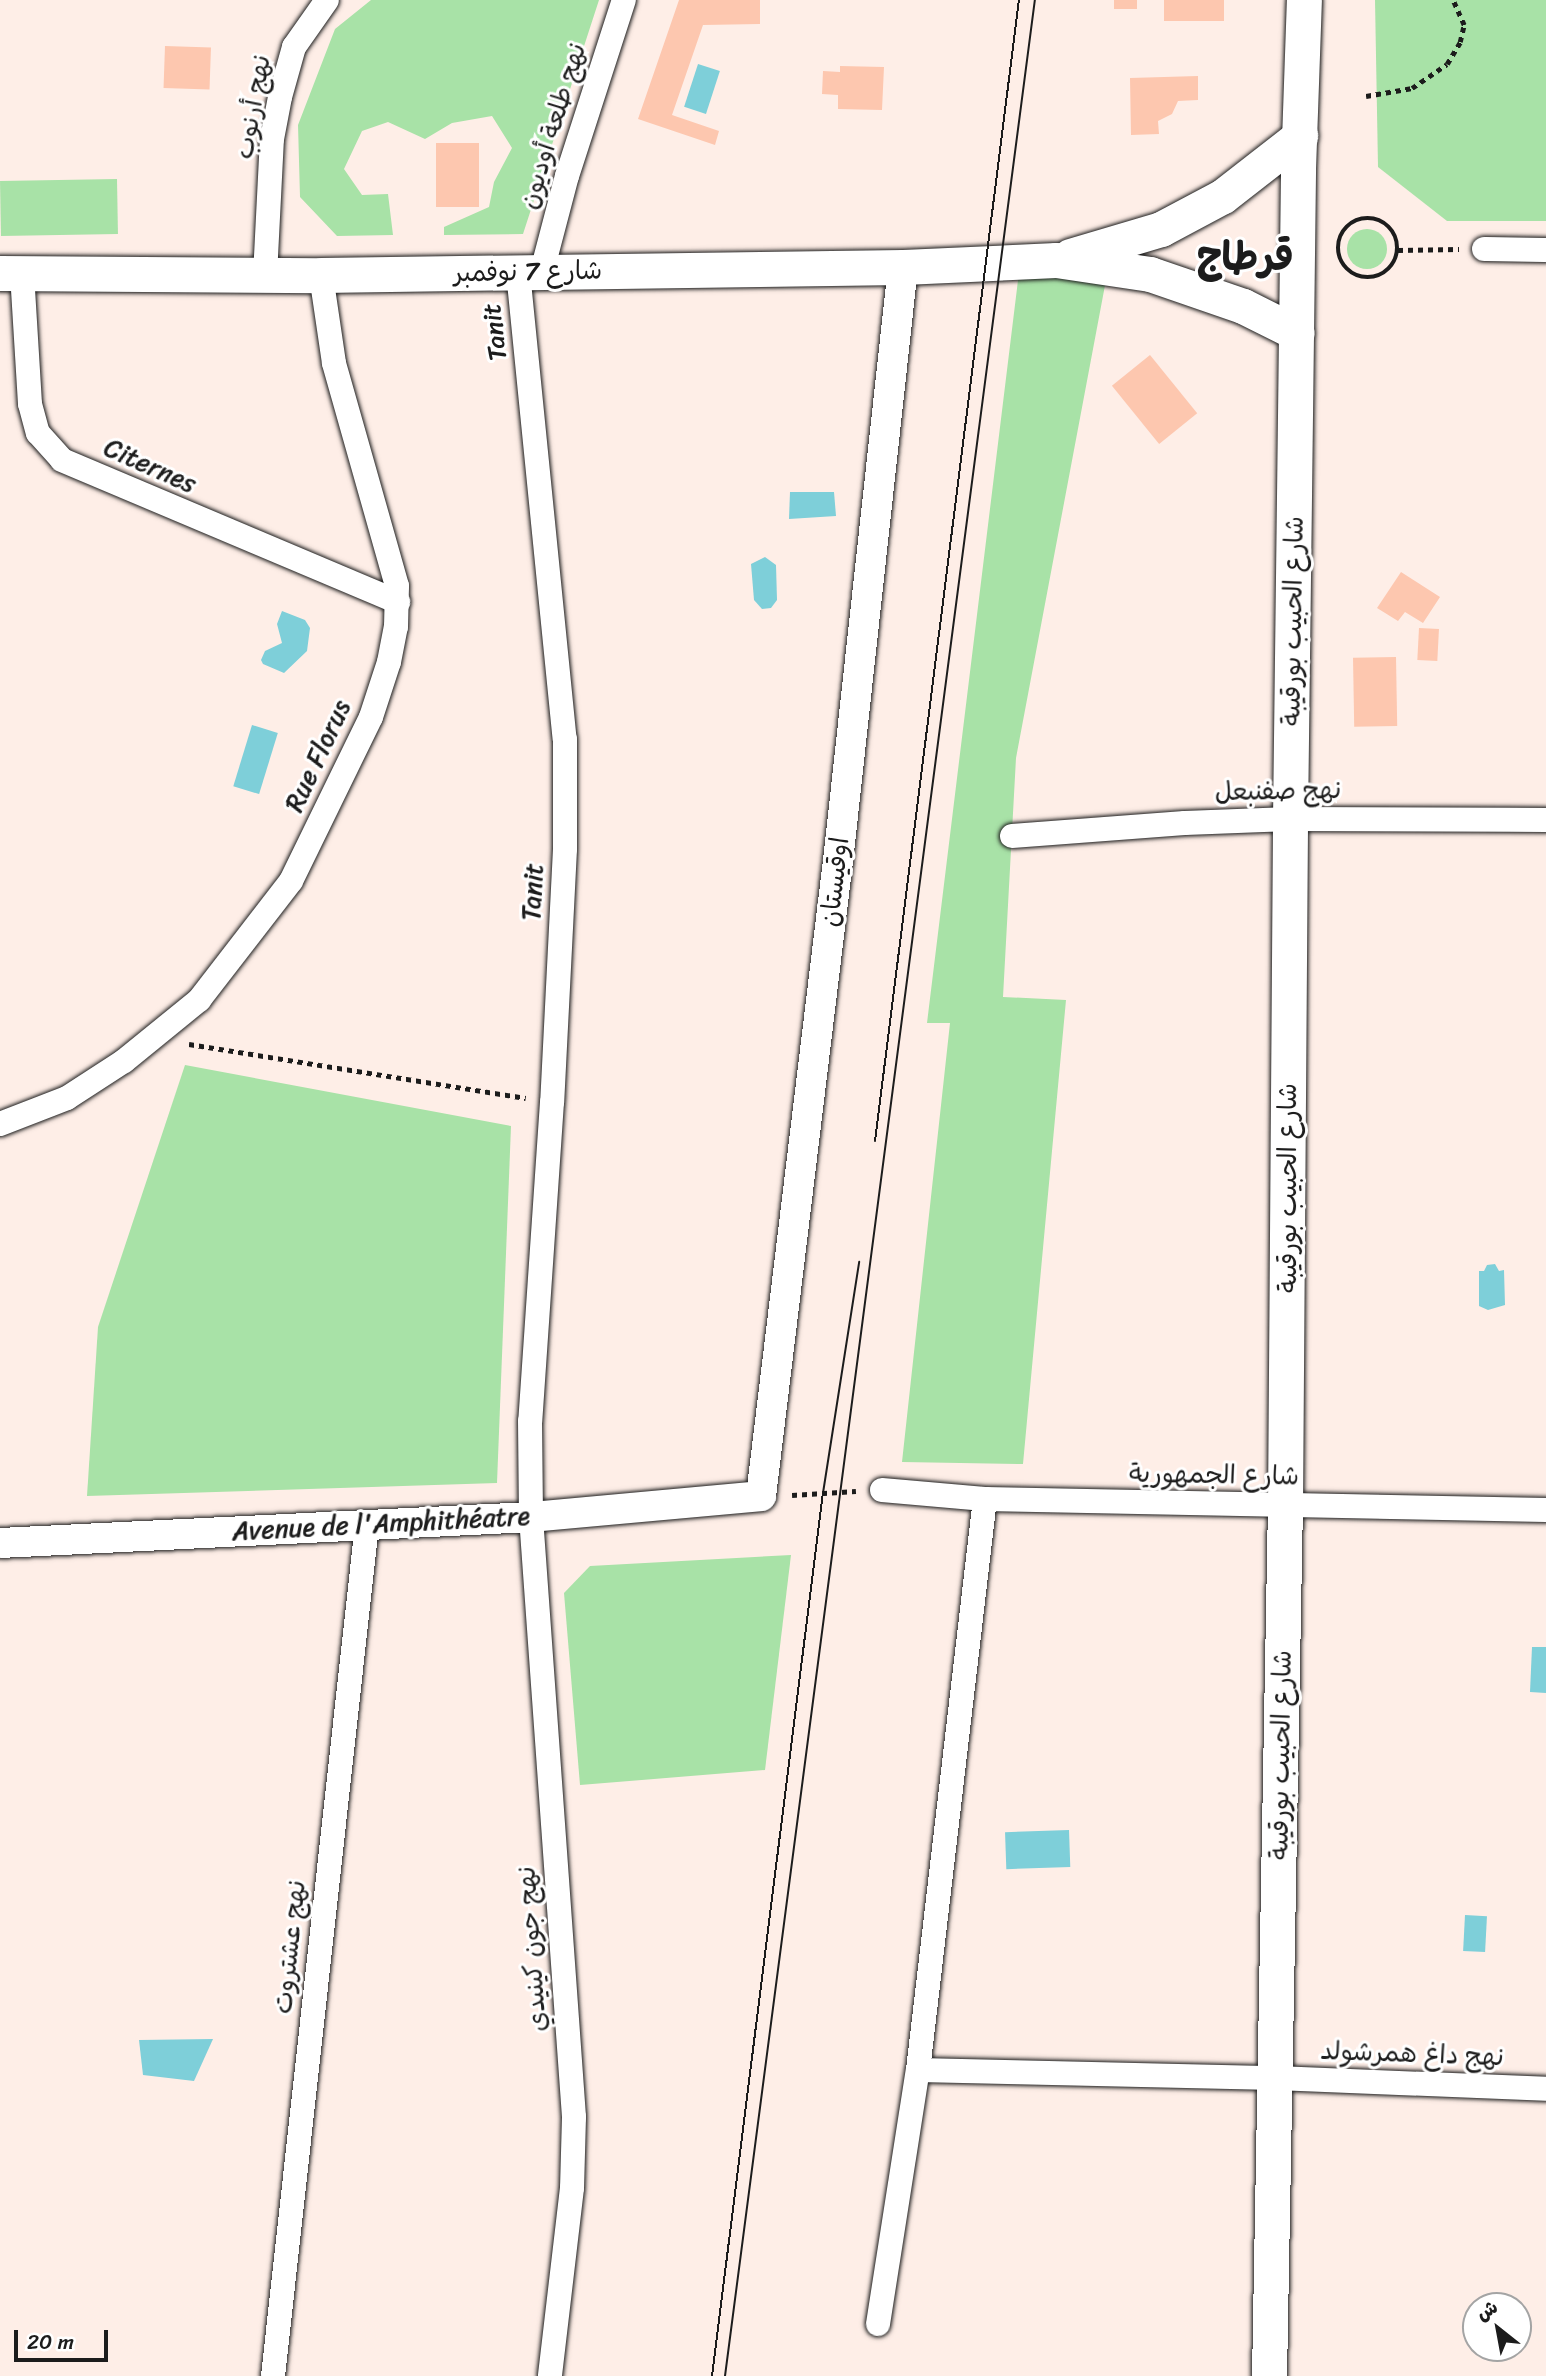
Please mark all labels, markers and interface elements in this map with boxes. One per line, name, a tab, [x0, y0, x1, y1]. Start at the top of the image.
street label: نهج طلعة أوديون	[513, 39, 593, 213]
street label: نهج أرنوب	[228, 52, 278, 162]
district label: قرطاج	[1196, 233, 1294, 281]
street label: شارع 7 نوفمبر	[454, 255, 602, 289]
street label: Tanit	[476, 301, 514, 363]
street label: Citernes	[99, 432, 201, 500]
street label: شارع الحبيب بورقيبة	[1276, 516, 1310, 726]
street label: Rue Florus	[279, 695, 357, 817]
street label: نهج صفنبعل	[1214, 774, 1342, 808]
street label: اوقيستان	[814, 835, 856, 929]
street label: Tanit	[516, 862, 550, 922]
street label: شارع الحبيب بورقيبة	[1272, 1083, 1304, 1293]
street label: شارع الجمهورية	[1129, 1458, 1299, 1492]
street label: Avenue de l'Amphithéatre	[231, 1501, 531, 1547]
street label: شارع الحبيب بورقيبة	[1264, 1650, 1298, 1860]
street label: نهج جون كينيدي	[511, 1865, 553, 2033]
street label: نهج عشتروت	[267, 1879, 313, 2015]
street label: نهج داغ همرشولد	[1320, 2035, 1504, 2073]
text: ش	[1469, 2291, 1504, 2330]
north arrow	[1462, 2292, 1532, 2362]
scale bar	[18, 2316, 112, 2360]
text: 20 m	[27, 2323, 74, 2361]

